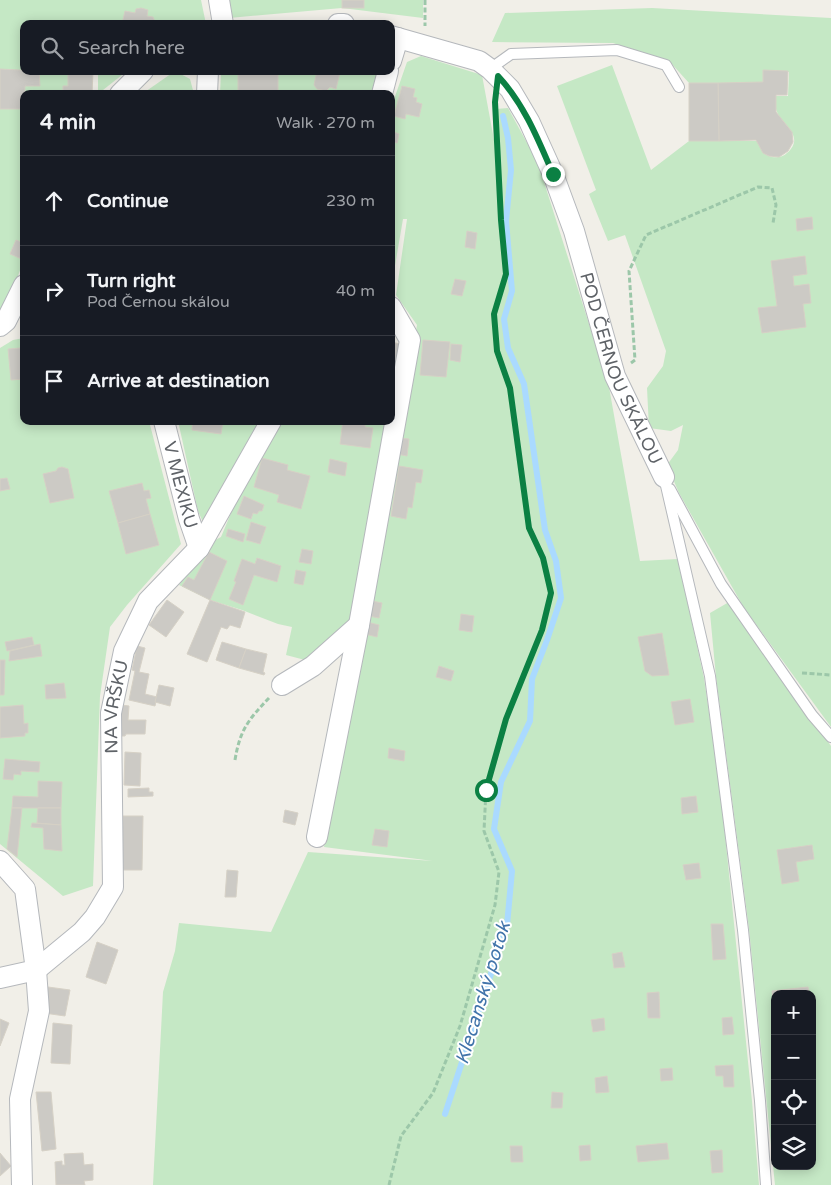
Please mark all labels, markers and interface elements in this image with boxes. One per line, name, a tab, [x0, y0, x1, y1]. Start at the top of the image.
search box	[20, 20, 395, 75]
icon: search	[38, 34, 66, 62]
text: Search here	[78, 37, 185, 59]
text: 4 min	[40, 110, 96, 135]
text: Walk · 270 m	[276, 113, 375, 133]
route end	[542, 163, 565, 186]
icon: ahead	[40, 187, 68, 215]
text: Continue	[87, 190, 169, 212]
text: 230 m	[326, 191, 375, 211]
text: Turn right	[87, 270, 175, 292]
street label: POD ČERNOU SKÁLOU	[575, 270, 667, 468]
icon: right	[40, 277, 68, 305]
text: 40 m	[336, 281, 375, 301]
text: Pod Černou skálou	[87, 292, 230, 312]
icon: arrive	[40, 367, 68, 395]
text: Arrive at destination	[87, 370, 270, 392]
street label: V MEXIKU	[159, 439, 202, 531]
street label: NA VRŠKU	[100, 658, 133, 754]
route start	[475, 779, 498, 802]
water label: Klecanský potok	[451, 918, 516, 1067]
map controls	[771, 990, 816, 1170]
button: +	[771, 990, 816, 1035]
button: −	[771, 1035, 816, 1080]
button: locate	[771, 1080, 816, 1125]
button: layers	[771, 1125, 816, 1170]

